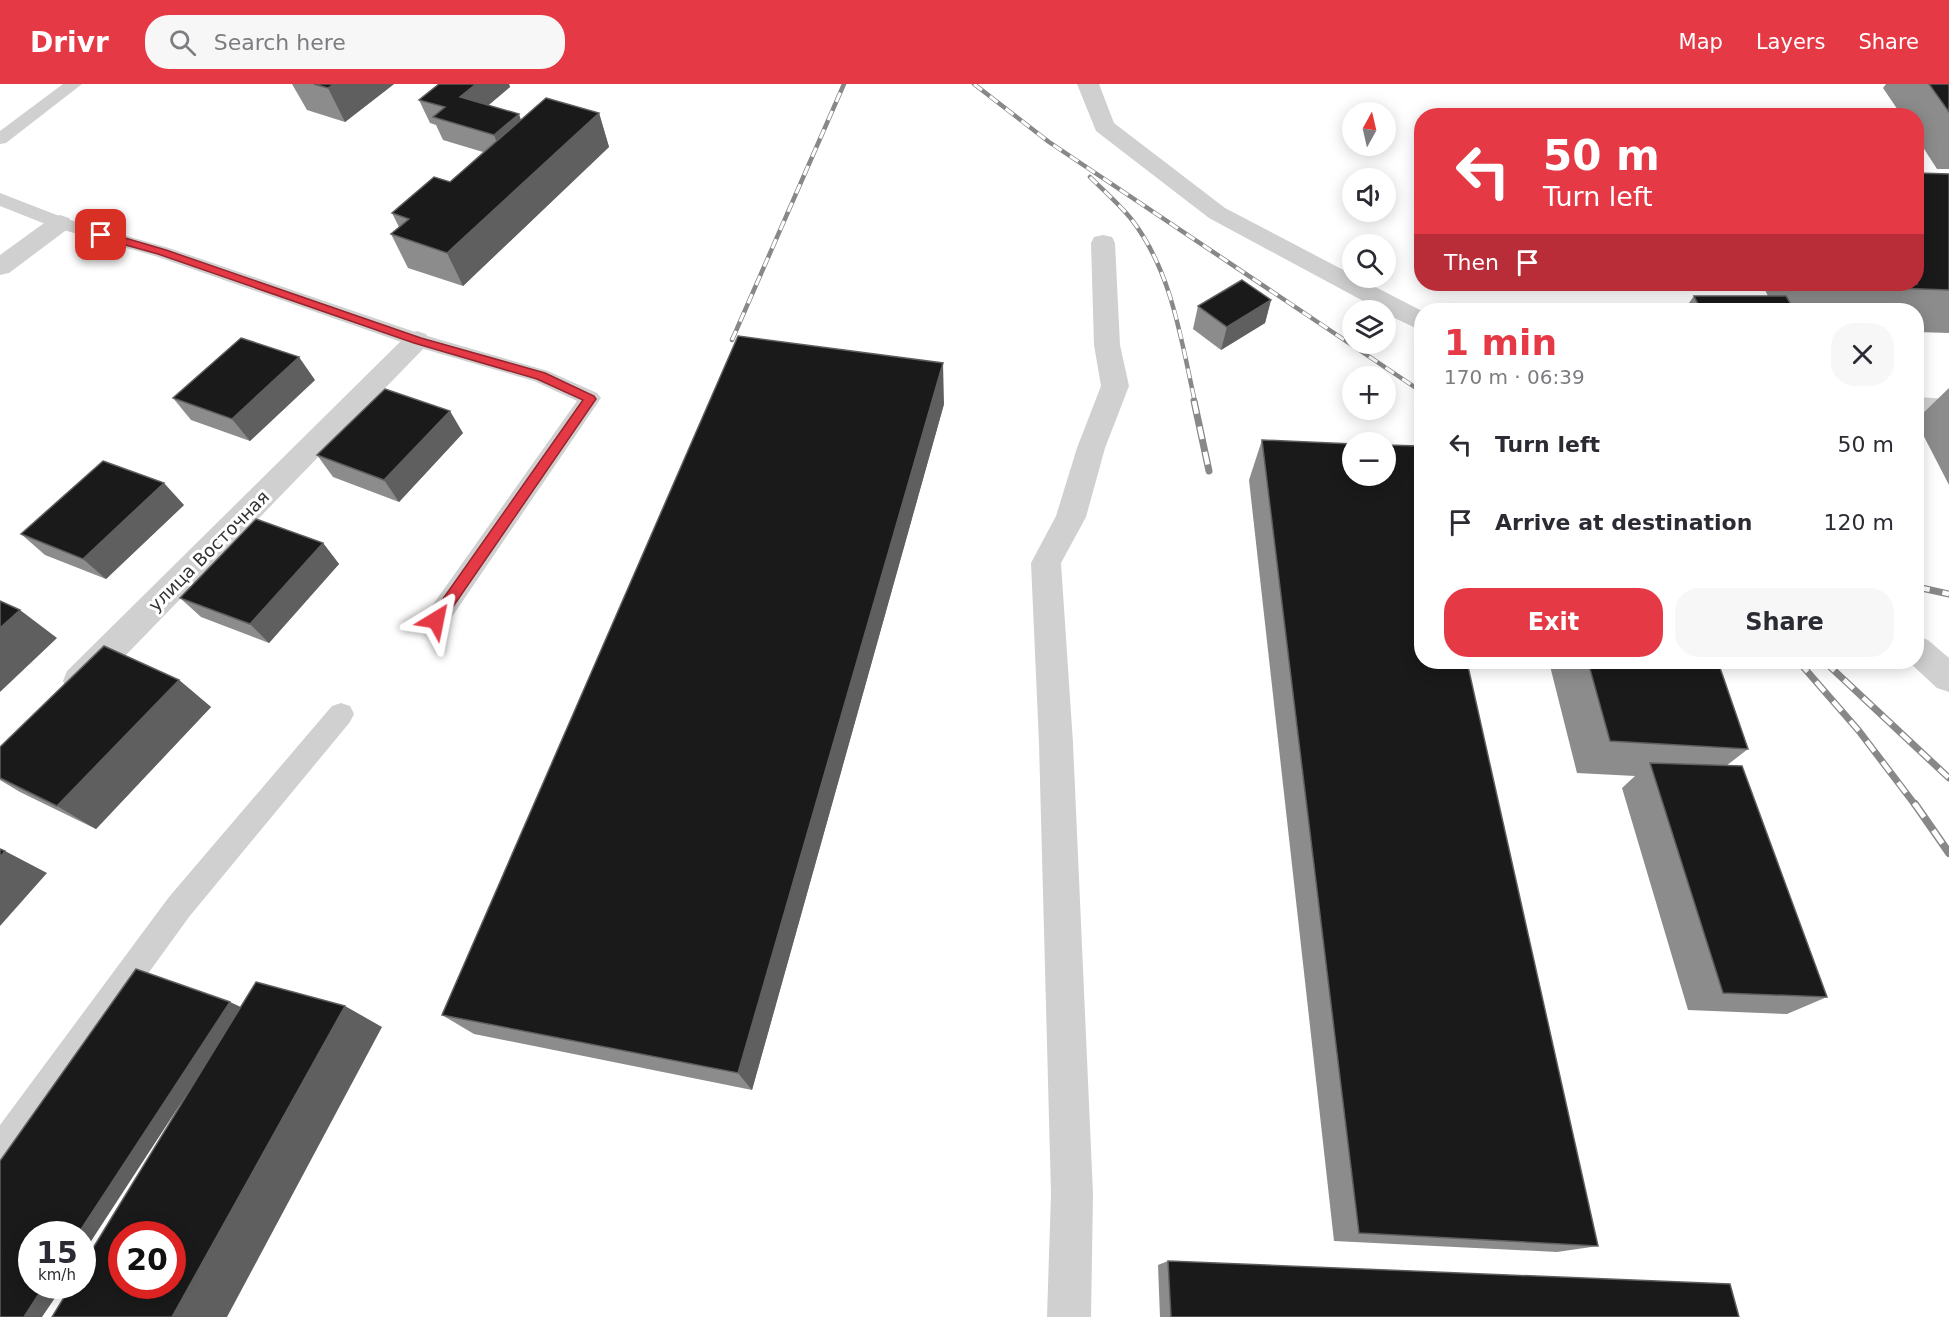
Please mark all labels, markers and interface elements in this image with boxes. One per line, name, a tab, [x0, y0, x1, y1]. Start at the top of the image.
search box	[145, 15, 565, 69]
text: Drivr	[30, 26, 109, 59]
icon: search	[166, 26, 199, 59]
text: Search here	[214, 30, 346, 55]
text: Map	[1679, 30, 1723, 54]
text: Layers	[1756, 30, 1825, 54]
text: Share	[1858, 30, 1919, 54]
north arrow	[1342, 102, 1396, 156]
map controls	[1342, 102, 1396, 486]
text: 50 m	[1543, 131, 1660, 180]
icon: left	[1444, 132, 1522, 210]
button: sound	[1342, 168, 1396, 222]
text: Turn left	[1543, 181, 1653, 212]
pin	[75, 209, 126, 260]
icon: arrive	[84, 218, 117, 251]
button: search	[1342, 234, 1396, 288]
icon: arrive	[1511, 246, 1544, 279]
text: Then	[1444, 250, 1499, 275]
button: layers	[1342, 300, 1396, 354]
text: 1 min	[1444, 322, 1557, 363]
button: close	[1831, 323, 1894, 386]
text: 170 m · 06:39	[1444, 365, 1585, 389]
button: +	[1342, 366, 1396, 420]
icon: left	[1444, 428, 1477, 461]
button: −	[1342, 432, 1396, 486]
text: Turn left	[1495, 432, 1600, 457]
text: 50 m	[1838, 432, 1894, 457]
street label: улица Восточная	[144, 486, 273, 615]
icon: arrive	[1444, 506, 1477, 539]
text: Arrive at destination	[1495, 510, 1752, 535]
text: 120 m	[1824, 510, 1894, 535]
position arrow	[404, 588, 468, 652]
button: Exit	[1444, 588, 1663, 657]
button: Share	[1675, 588, 1894, 657]
speed limit sign: 20	[108, 1221, 186, 1299]
text: 15	[36, 1235, 78, 1270]
text: km/h	[38, 1266, 76, 1284]

